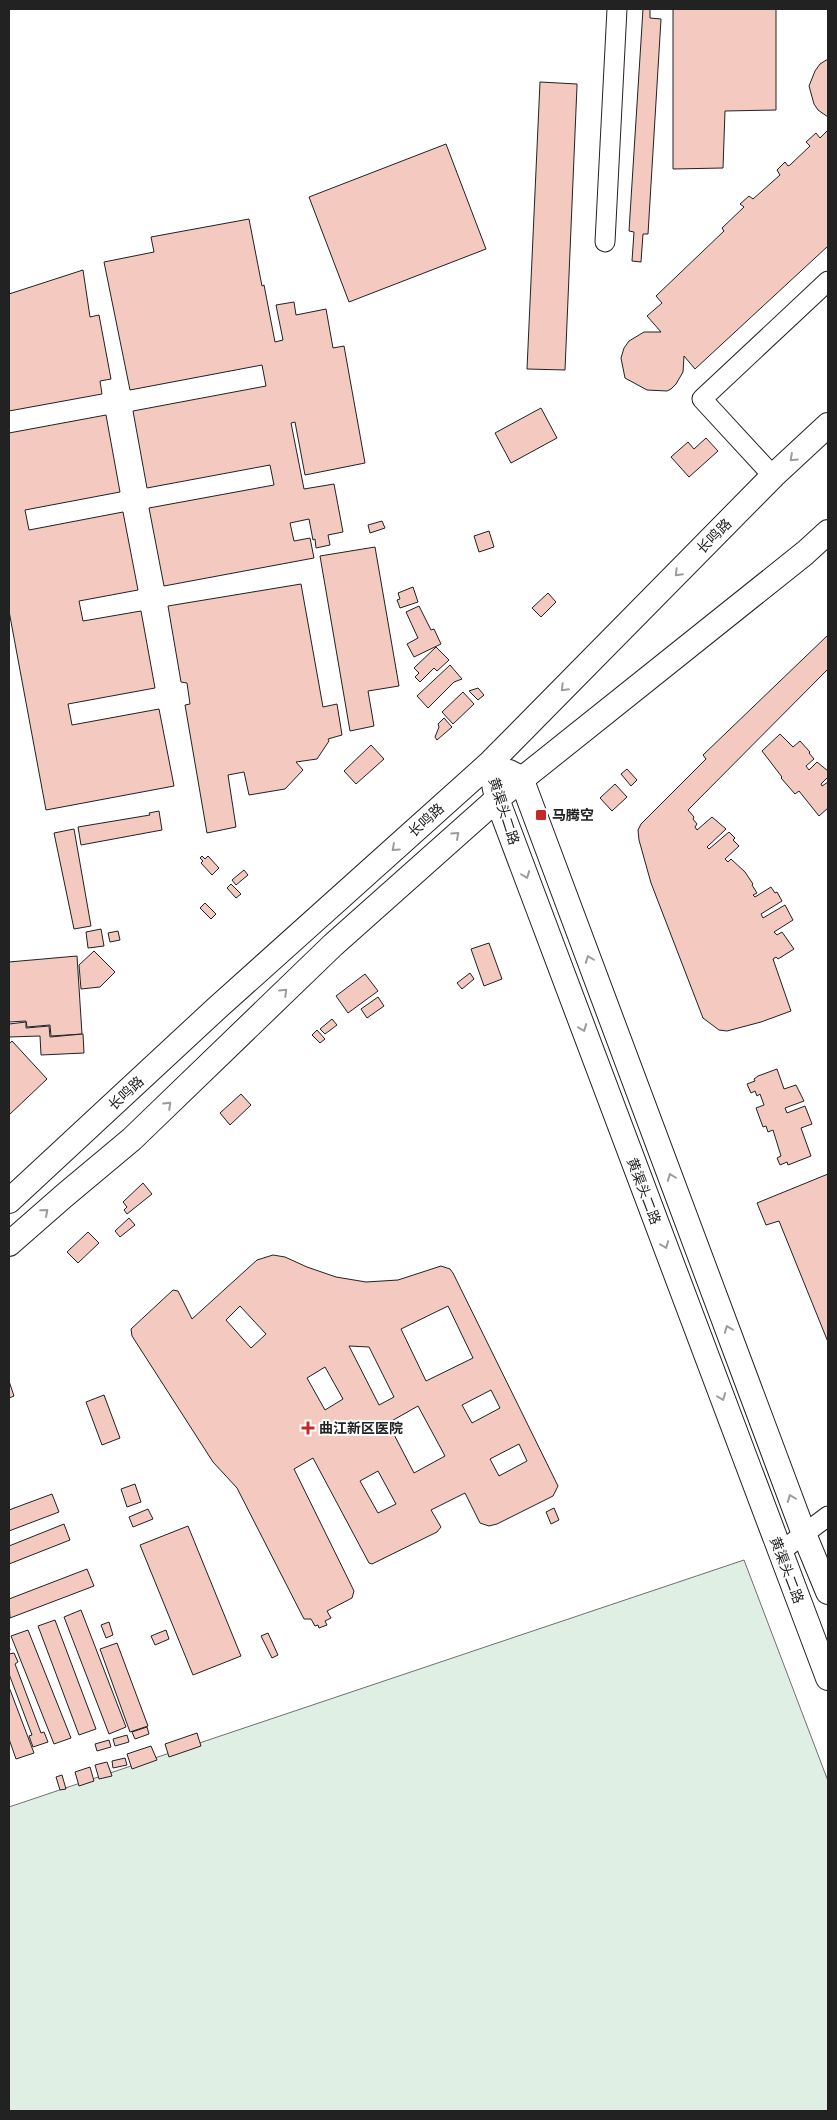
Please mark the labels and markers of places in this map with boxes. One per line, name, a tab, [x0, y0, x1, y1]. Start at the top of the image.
place label: 马腾空	[552, 805, 594, 824]
marker: 马腾空	[534, 808, 548, 822]
place label: 曲江新区医院	[319, 1418, 403, 1437]
marker: 曲江新区医院	[301, 1421, 315, 1435]

